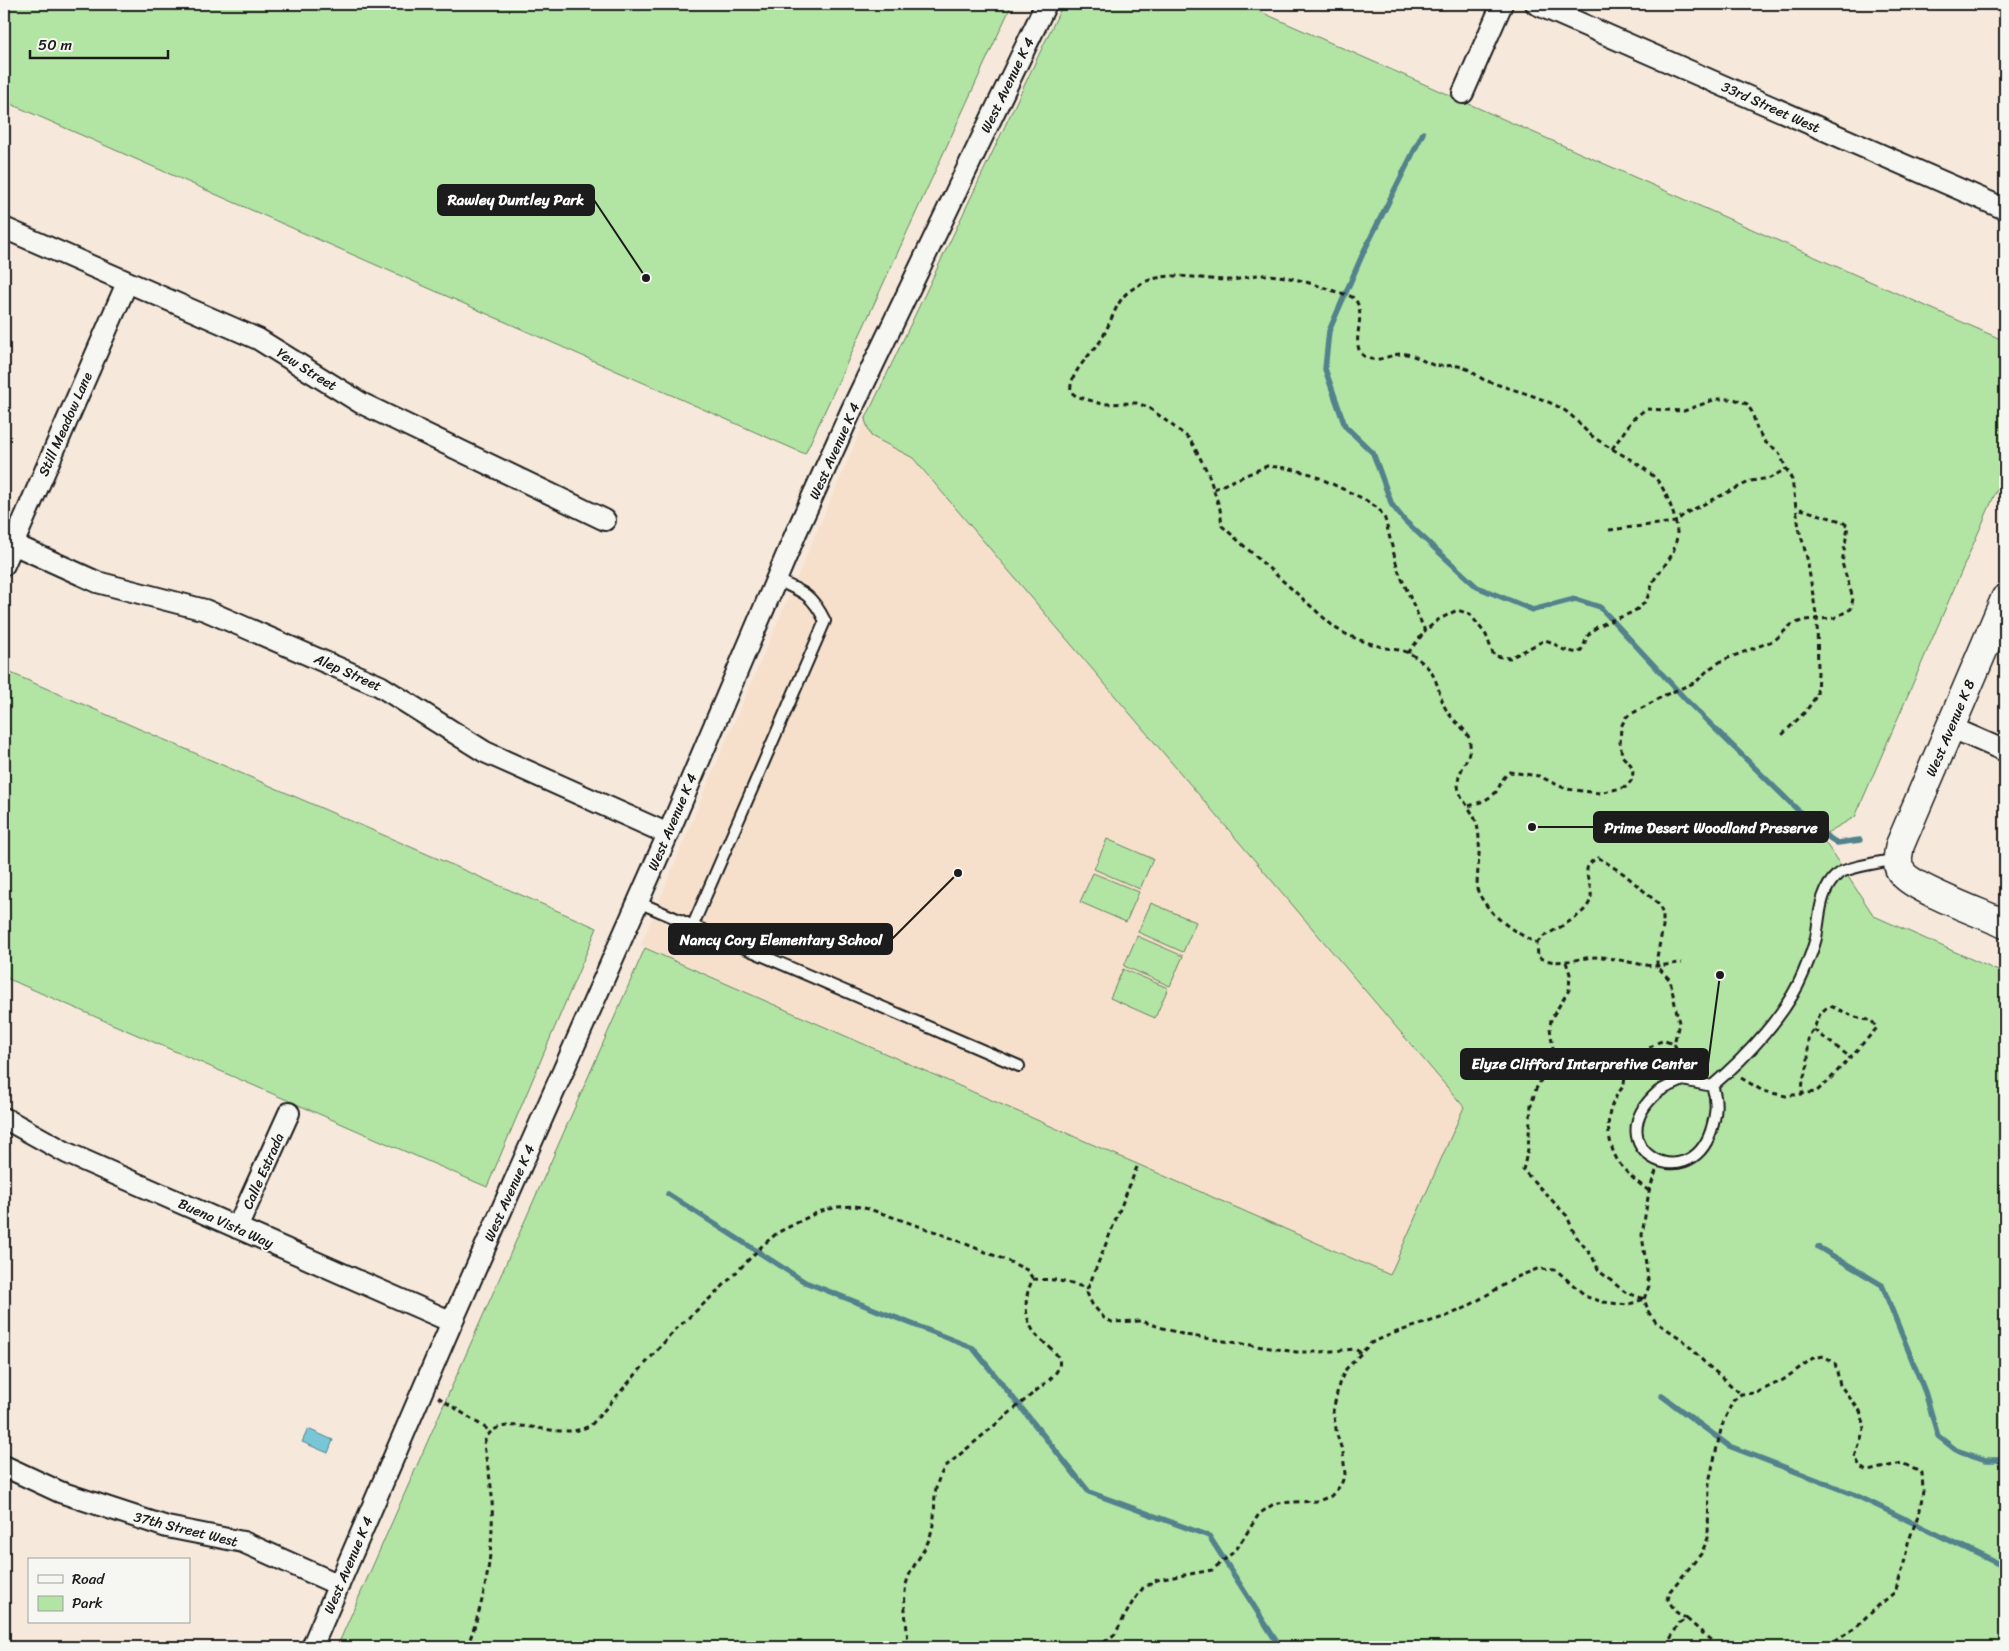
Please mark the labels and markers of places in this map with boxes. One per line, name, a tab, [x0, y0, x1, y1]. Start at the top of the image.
callout: Rawley Duntley Park	[438, 185, 594, 215]
callout: Prime Desert Woodland Preserve	[1594, 812, 1828, 842]
callout: Nancy Cory Elementary School	[669, 924, 892, 954]
callout: Elyze Clifford Interpretive Center	[1461, 1049, 1708, 1079]

